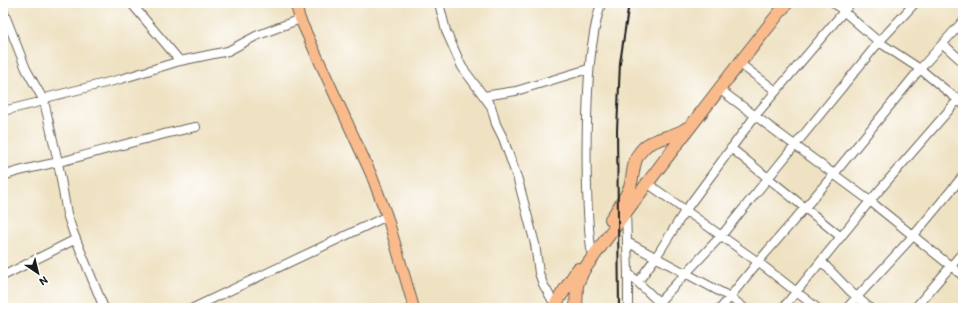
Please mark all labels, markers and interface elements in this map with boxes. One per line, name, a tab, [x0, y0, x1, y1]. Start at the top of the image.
north arrow	[18, 253, 58, 293]
text: N	[37, 273, 50, 288]

